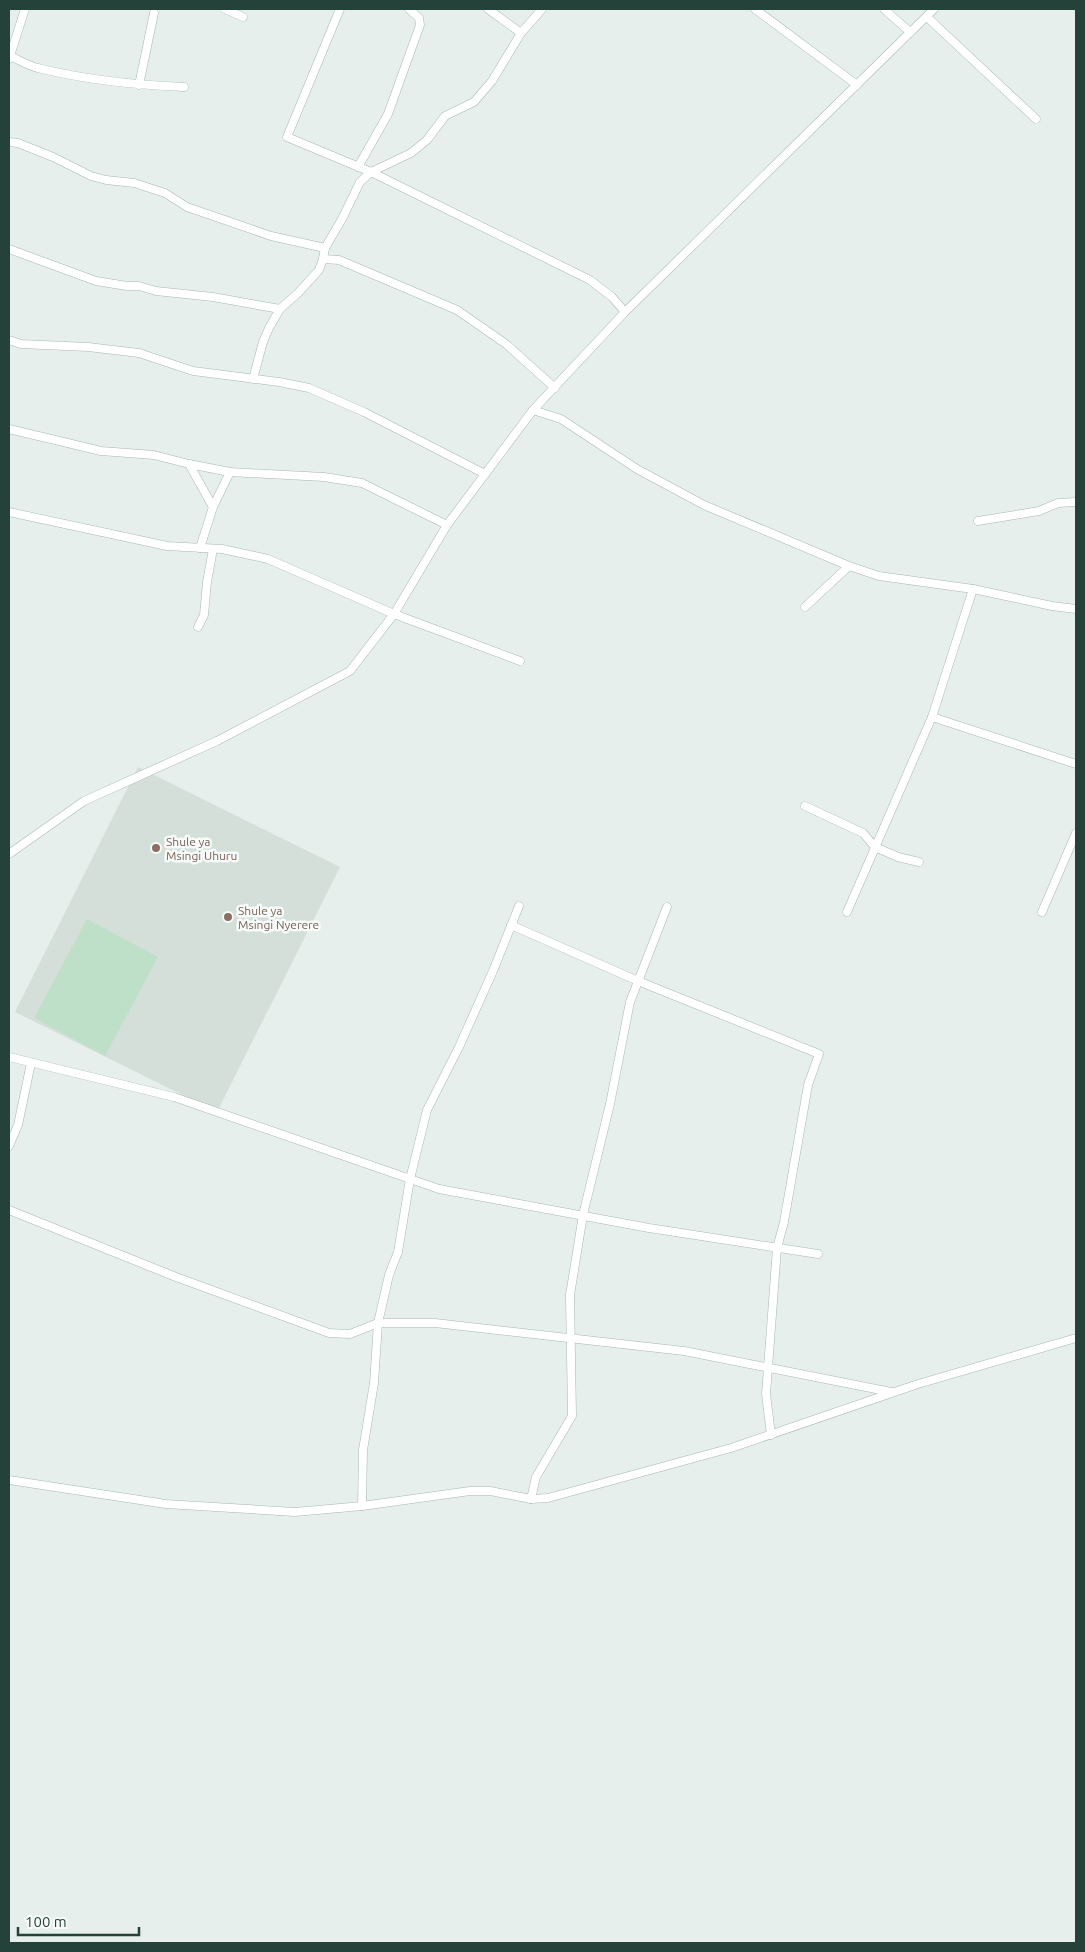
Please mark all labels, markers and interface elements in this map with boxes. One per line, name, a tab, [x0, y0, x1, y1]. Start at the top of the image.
place label: Shule ya Msingi Uhuru	[166, 835, 237, 862]
marker: Shule ya Msingi Uhuru	[150, 842, 162, 854]
place label: Shule ya Msingi Nyerere	[238, 904, 319, 931]
marker: Shule ya Msingi Nyerere	[222, 911, 234, 923]
scale bar	[18, 1904, 139, 1936]
text: 100 m	[25, 1913, 67, 1930]

